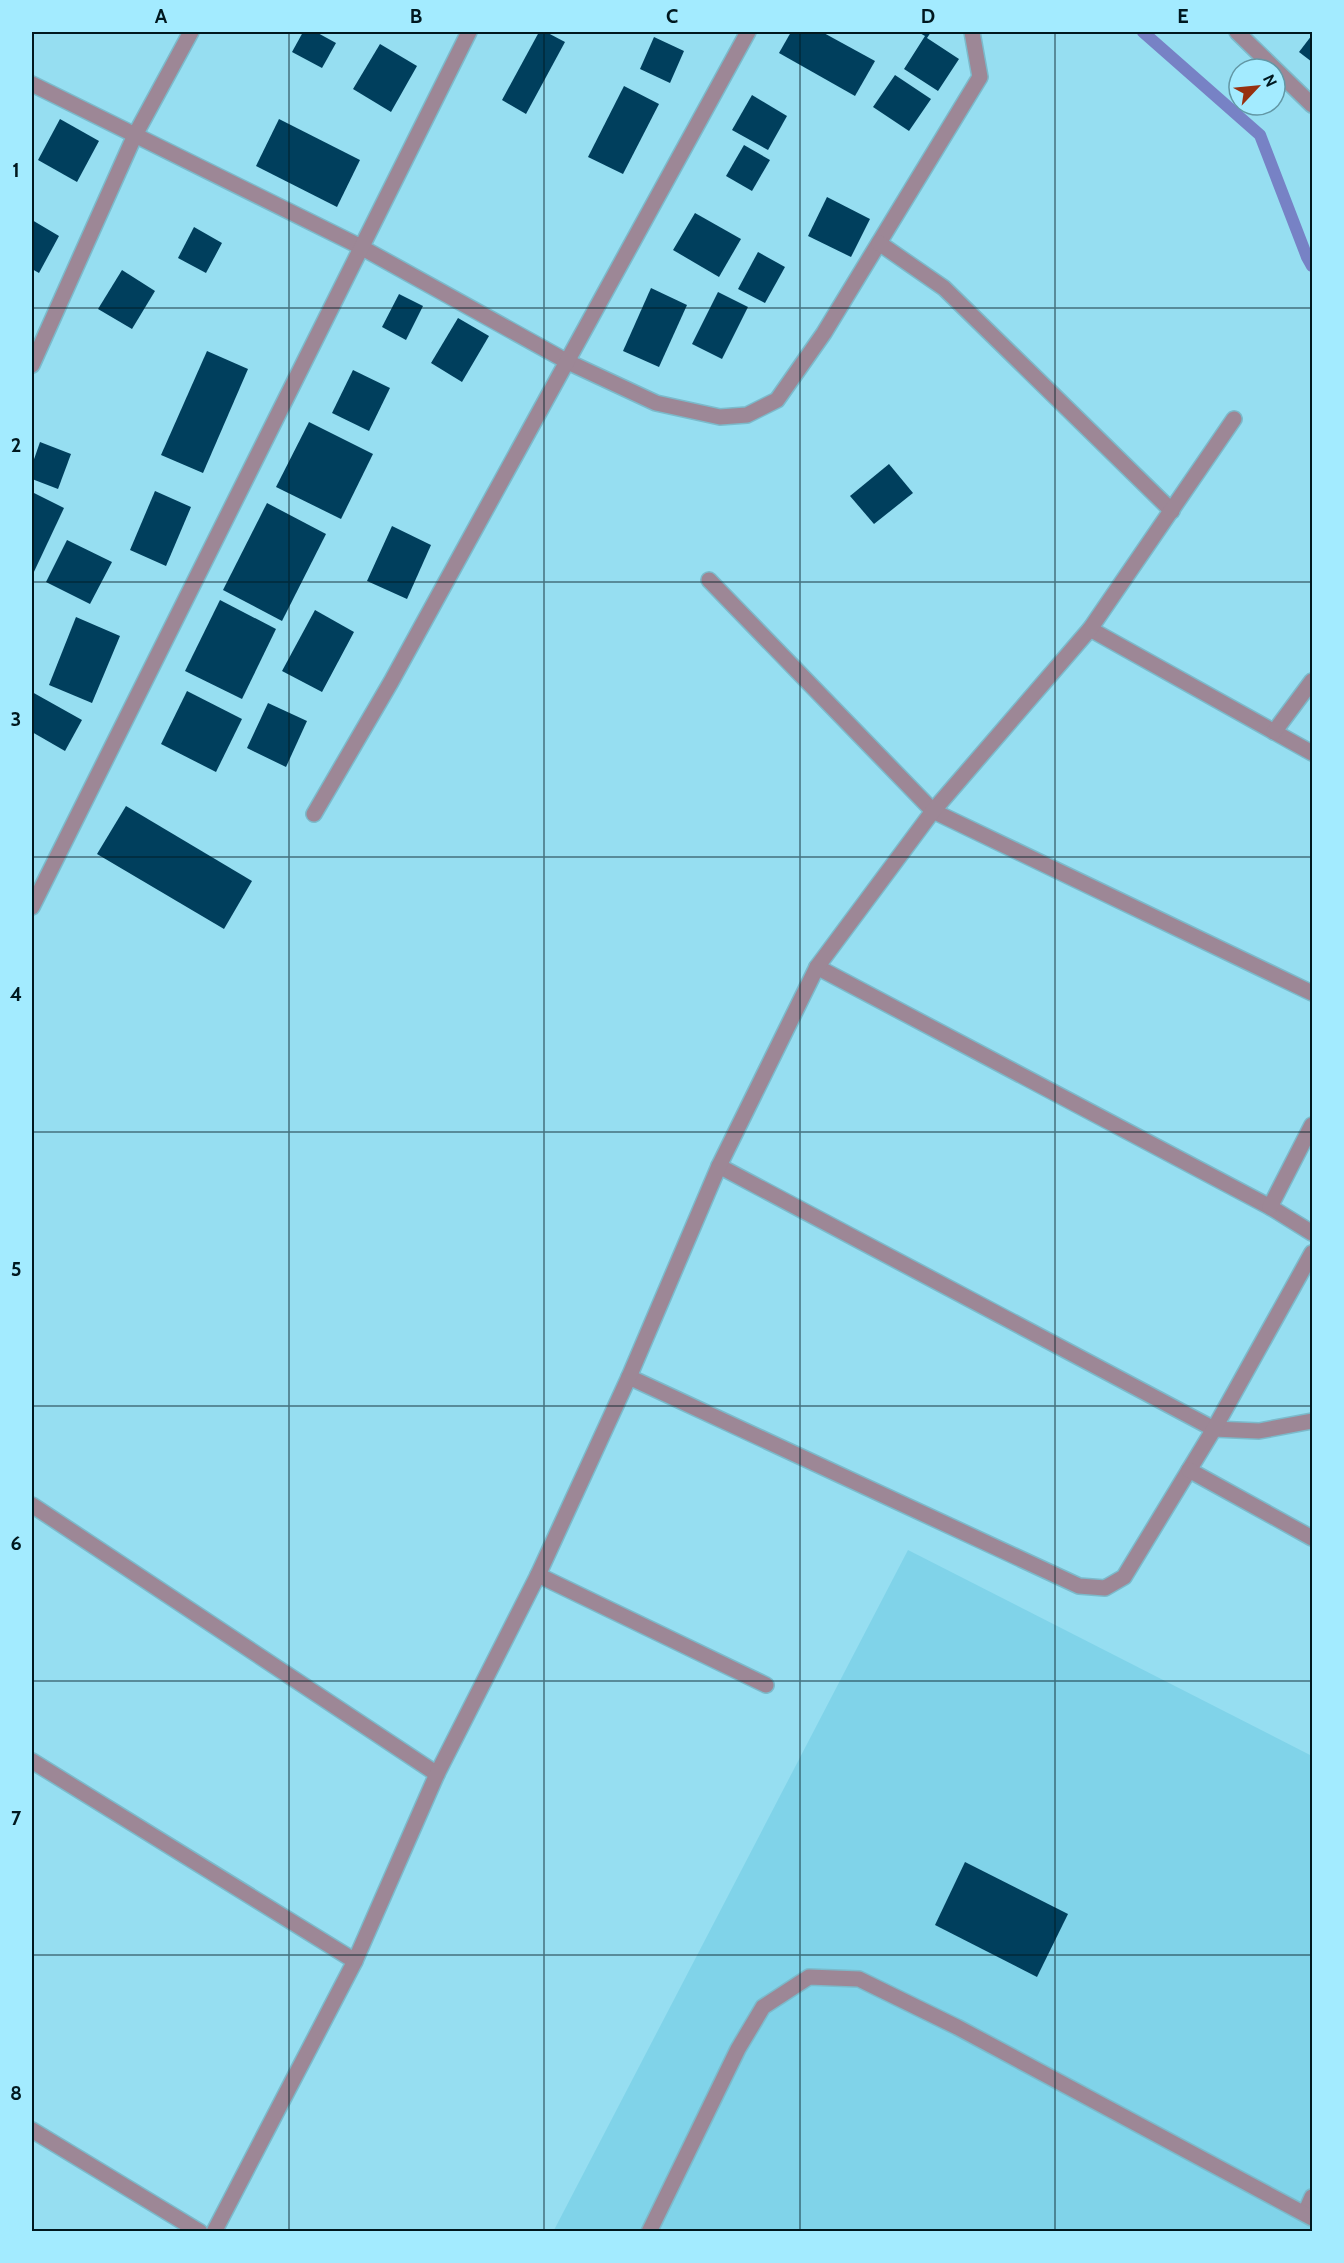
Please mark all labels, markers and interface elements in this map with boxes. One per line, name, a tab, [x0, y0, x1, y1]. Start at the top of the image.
text: A	[155, 4, 168, 28]
text: B	[410, 4, 422, 28]
text: C	[666, 4, 678, 28]
text: D	[921, 4, 935, 28]
text: E	[1177, 4, 1189, 28]
north arrow	[1227, 57, 1287, 117]
text: N	[1259, 71, 1281, 90]
text: 1	[12, 158, 20, 182]
text: 2	[11, 433, 21, 457]
text: 3	[11, 707, 21, 731]
text: 4	[10, 982, 22, 1006]
text: 5	[11, 1257, 21, 1281]
text: 6	[10, 1531, 22, 1555]
text: 7	[11, 1806, 22, 1830]
text: 8	[10, 2081, 22, 2105]

